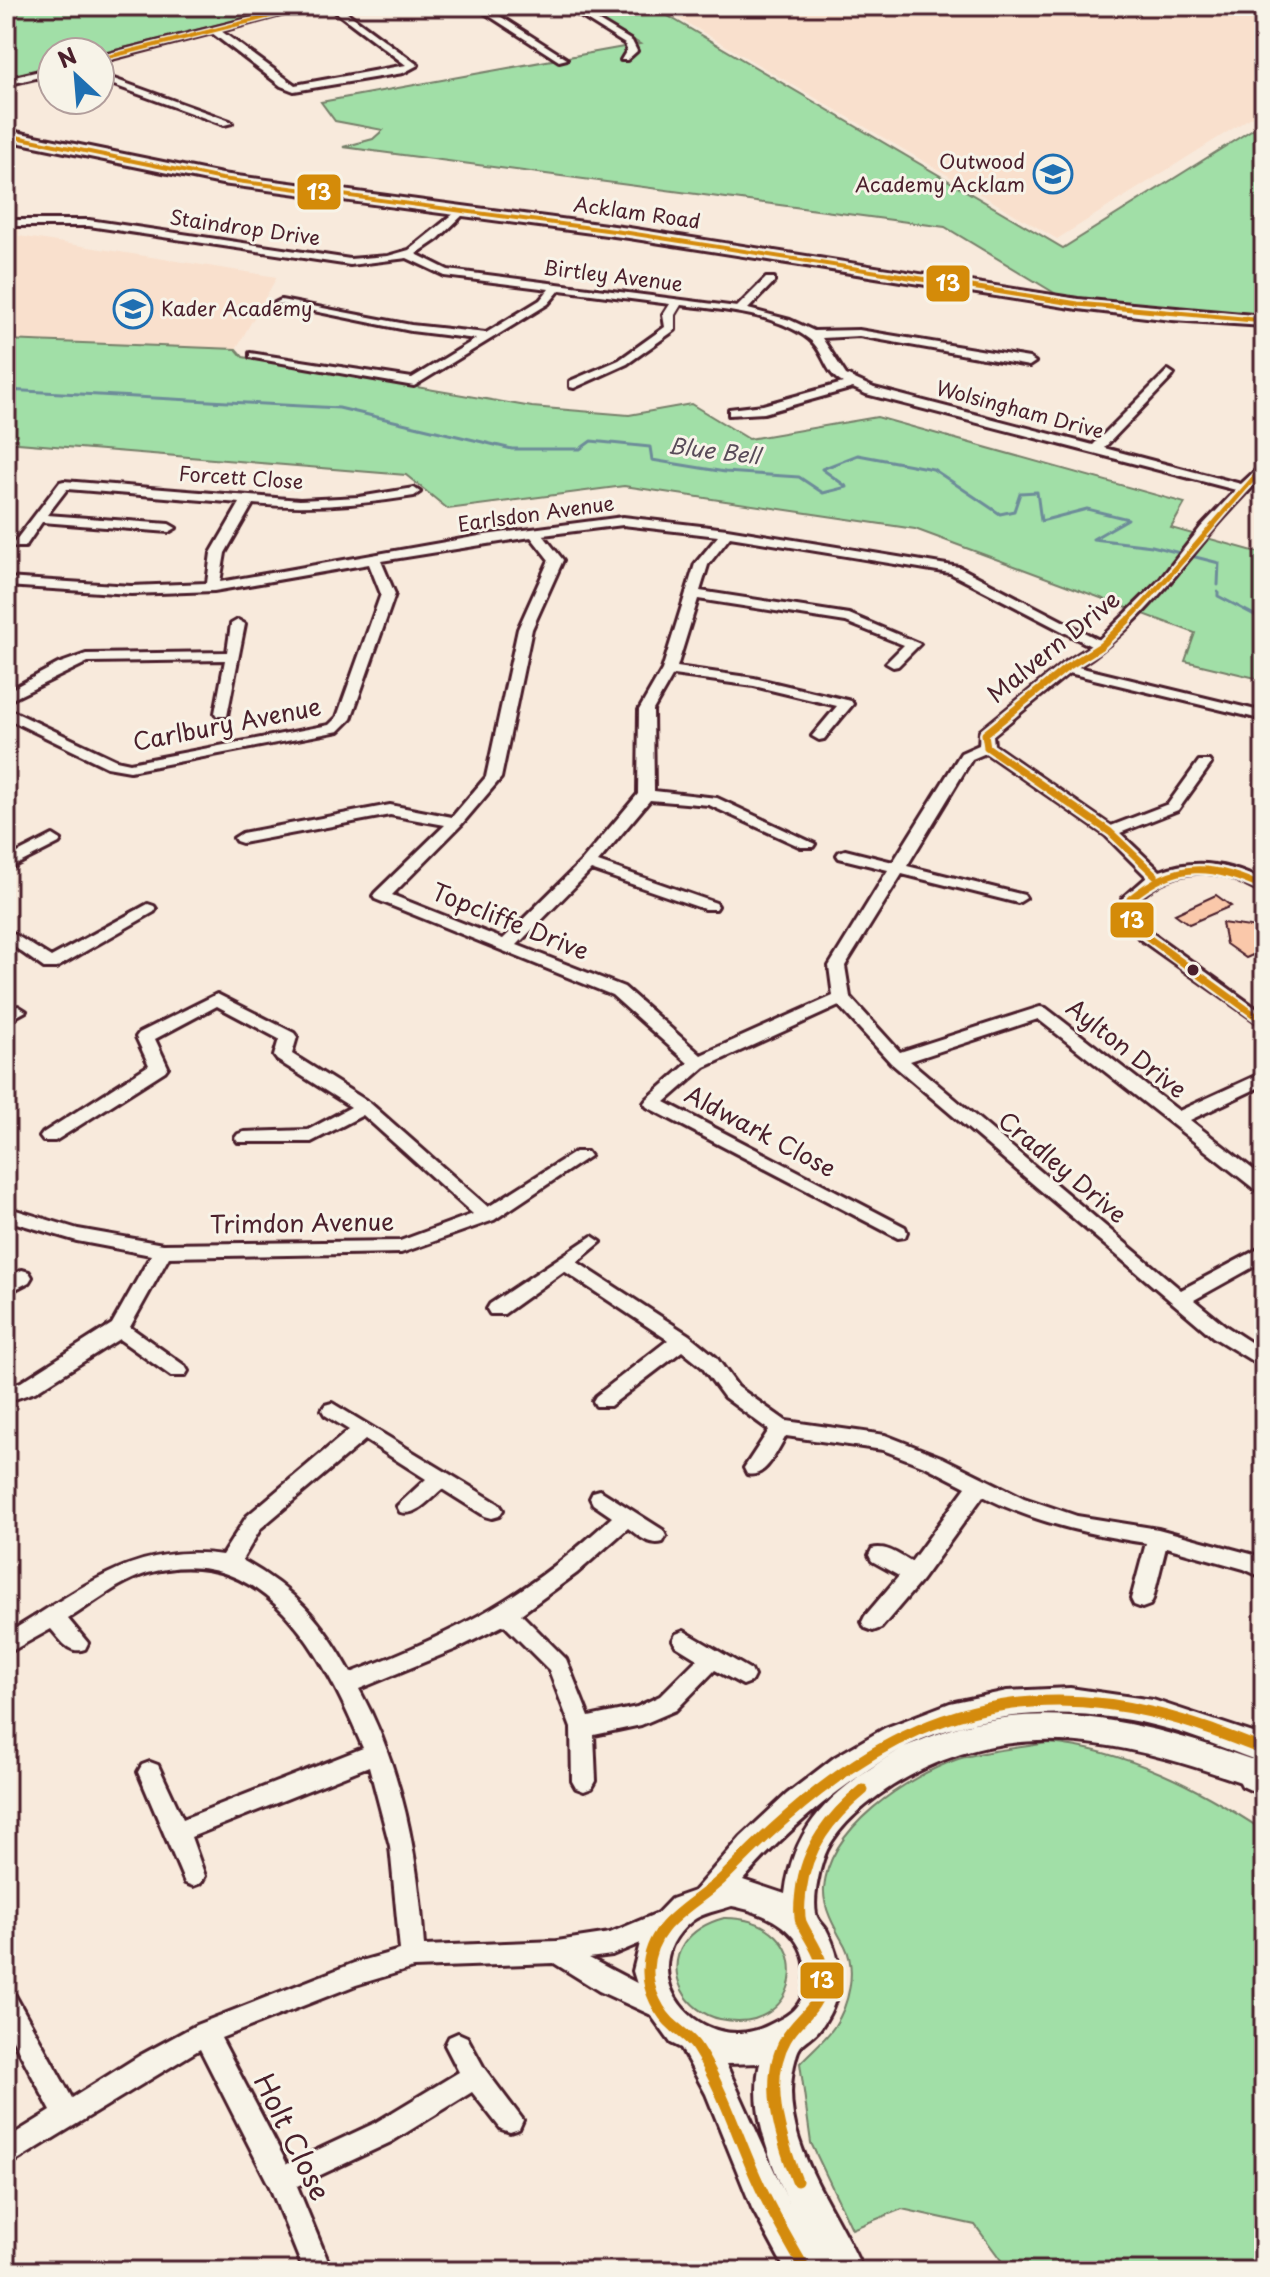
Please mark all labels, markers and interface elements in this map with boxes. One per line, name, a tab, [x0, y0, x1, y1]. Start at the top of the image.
north arrow	[36, 36, 116, 116]
text: N	[52, 38, 82, 75]
place label: Outwood Academy Acklam	[855, 146, 1025, 199]
school or university icon: Outwood Academy Acklam	[1032, 153, 1074, 195]
line badge: 13	[296, 173, 342, 211]
text: 13	[307, 174, 331, 207]
street label: Acklam Road	[572, 188, 702, 236]
street label: Staindrop Drive	[168, 202, 323, 252]
street label: Birtley Avenue	[542, 252, 685, 298]
line badge: 13	[925, 264, 971, 303]
text: 13	[936, 265, 960, 298]
school or university icon: Kader Academy	[112, 288, 154, 330]
place label: Kader Academy	[161, 293, 313, 323]
street label: Wolsingham Drive	[933, 372, 1107, 446]
water label: Blue Bell	[666, 428, 765, 472]
street label: Forcett Close	[178, 458, 304, 496]
street label: Earlsdon Avenue	[456, 487, 616, 539]
street label: Malvern Drive	[978, 580, 1127, 710]
street label: Carlbury Avenue	[129, 687, 324, 759]
street label: Topcliffe Drive	[427, 872, 595, 968]
line badge: 13	[1109, 901, 1155, 939]
text: 13	[1120, 902, 1144, 935]
unlabelled marker	[1185, 962, 1201, 978]
street label: Aylton Drive	[1059, 989, 1195, 1106]
street label: Aldwark Close	[679, 1075, 843, 1185]
street label: Cradley Drive	[991, 1102, 1136, 1231]
street label: Trimdon Avenue	[209, 1202, 395, 1242]
line badge: 13	[799, 1961, 845, 2000]
text: 13	[810, 1962, 834, 1995]
street label: Holt Close	[244, 2065, 343, 2207]

